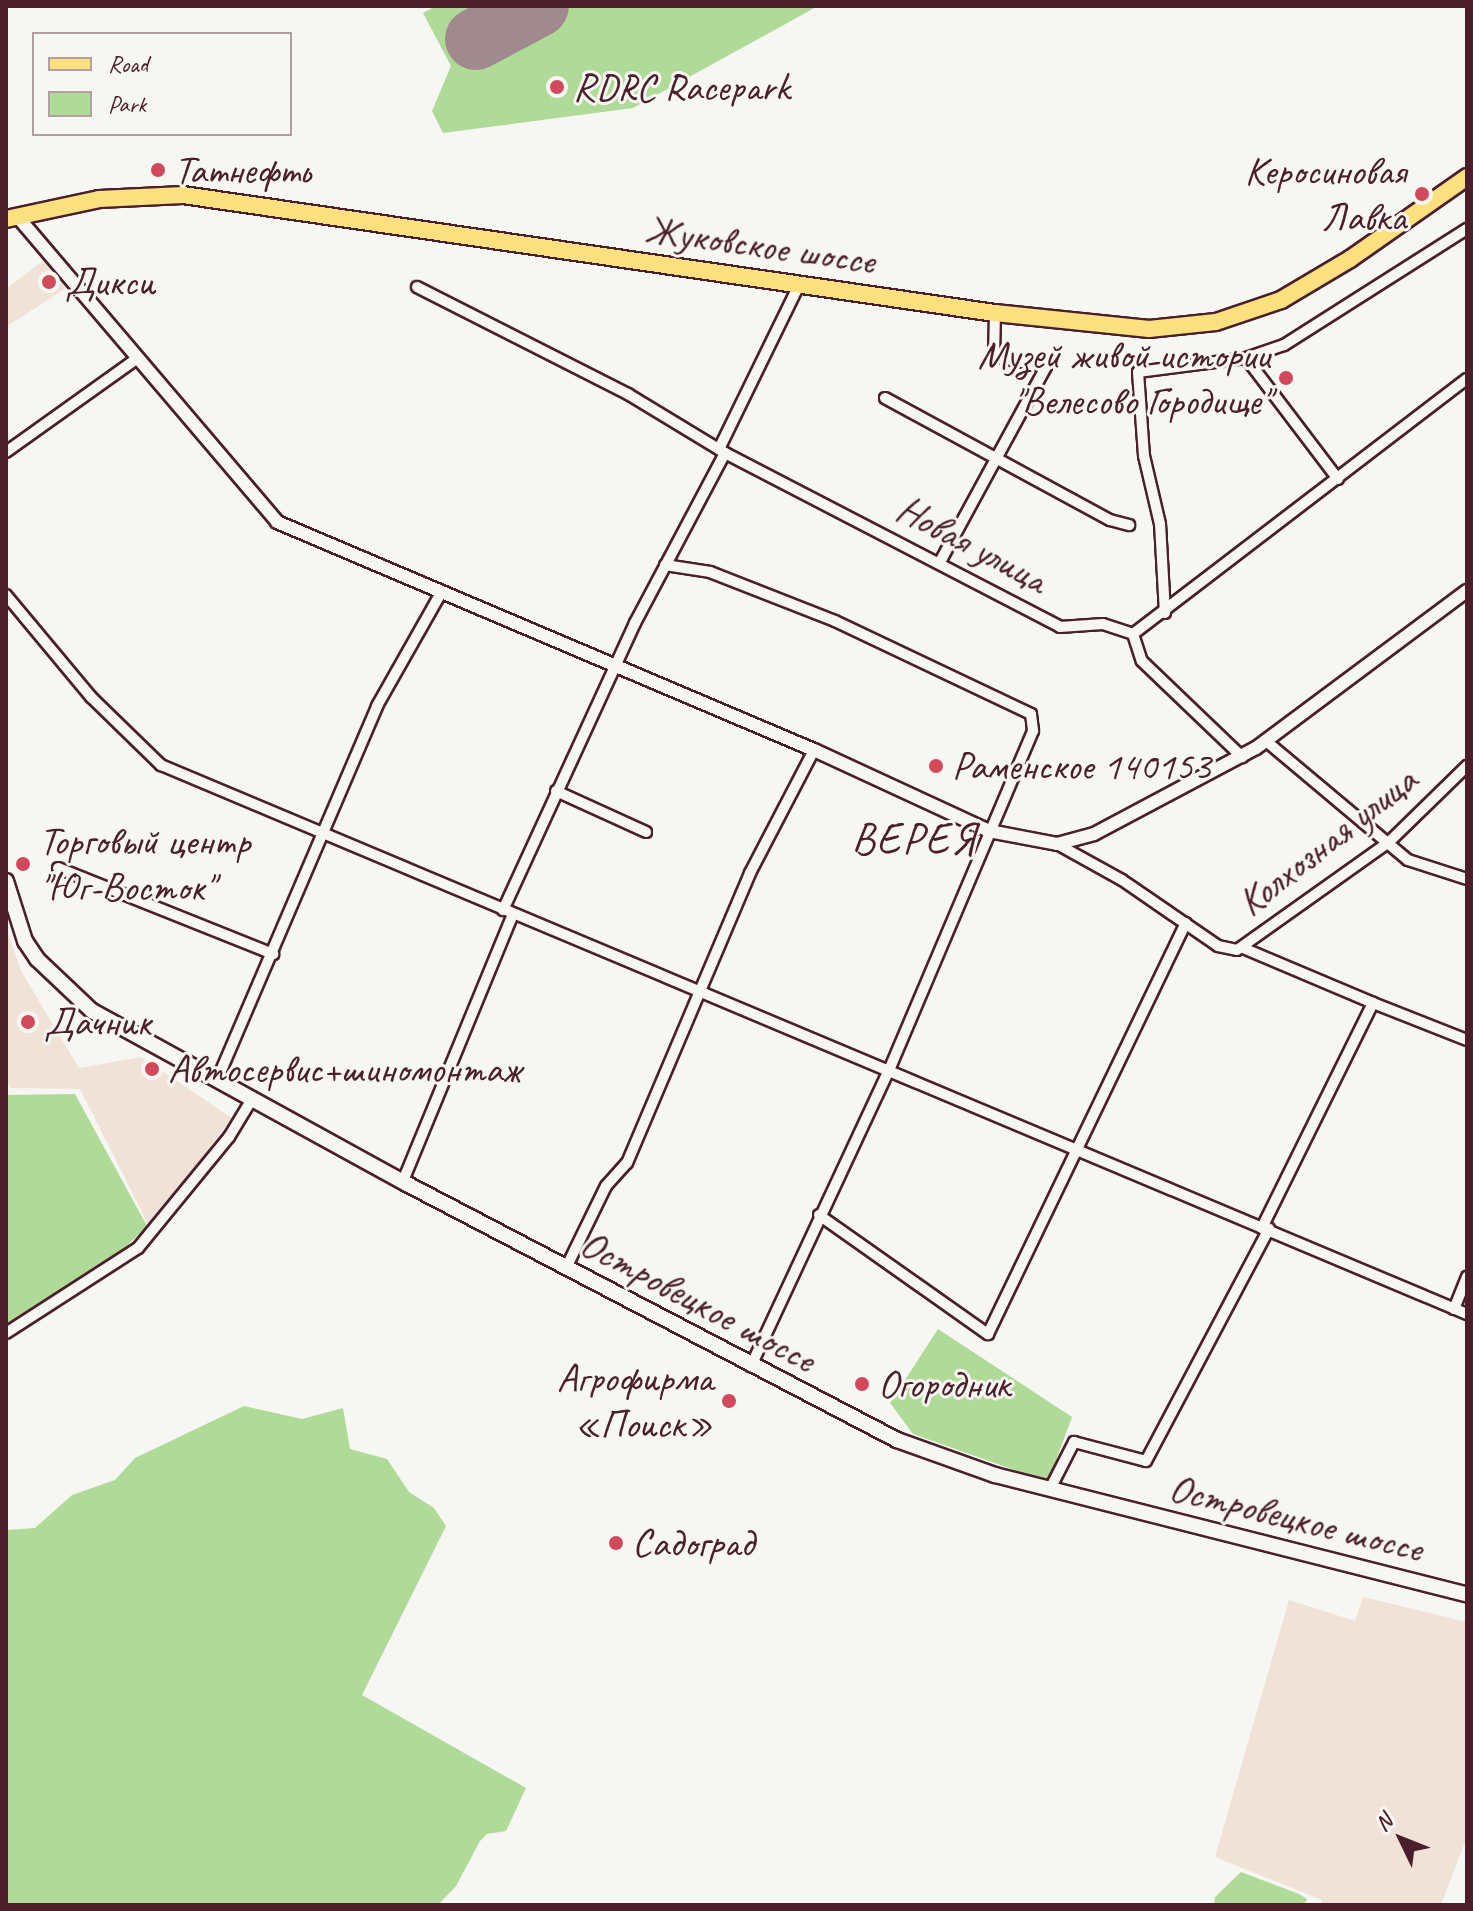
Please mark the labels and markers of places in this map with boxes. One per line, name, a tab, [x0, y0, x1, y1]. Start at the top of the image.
place label: RDRC Racepark	[573, 63, 791, 111]
marker: RDRC Racepark	[548, 78, 566, 96]
place label: Татнефть	[174, 146, 310, 194]
place label: Керосиновая Лавка	[1245, 147, 1406, 241]
marker: Татнефть	[149, 161, 167, 179]
marker: Керосиновая Лавка	[1413, 185, 1431, 203]
place label: Дикси	[65, 258, 154, 306]
marker: Дикси	[40, 273, 58, 291]
place label: Музей живой истории "Велесово Городище"	[978, 331, 1270, 425]
marker: Музей живой истории "Велесово Городище"	[1277, 369, 1295, 387]
place label: Раменское 140153	[952, 742, 1211, 790]
marker: Раменское 140153	[927, 757, 945, 775]
place label: Торговый центр "Юг-Восток"	[39, 817, 250, 911]
marker: Торговый центр "Юг-Восток"	[14, 855, 32, 873]
place label: Дачник	[44, 998, 151, 1046]
marker: Дачник	[19, 1013, 37, 1031]
place label: Автосервис+шиномонтаж	[168, 1045, 520, 1093]
marker: Автосервис+шиномонтаж	[143, 1060, 161, 1078]
place label: Агрофирма «Поиск»	[557, 1354, 713, 1448]
place label: Огородник	[878, 1360, 1010, 1408]
marker: Огородник	[853, 1375, 871, 1393]
marker: Агрофирма «Поиск»	[720, 1392, 738, 1410]
place label: Садоград	[632, 1519, 754, 1567]
marker: Садоград	[607, 1534, 625, 1552]

